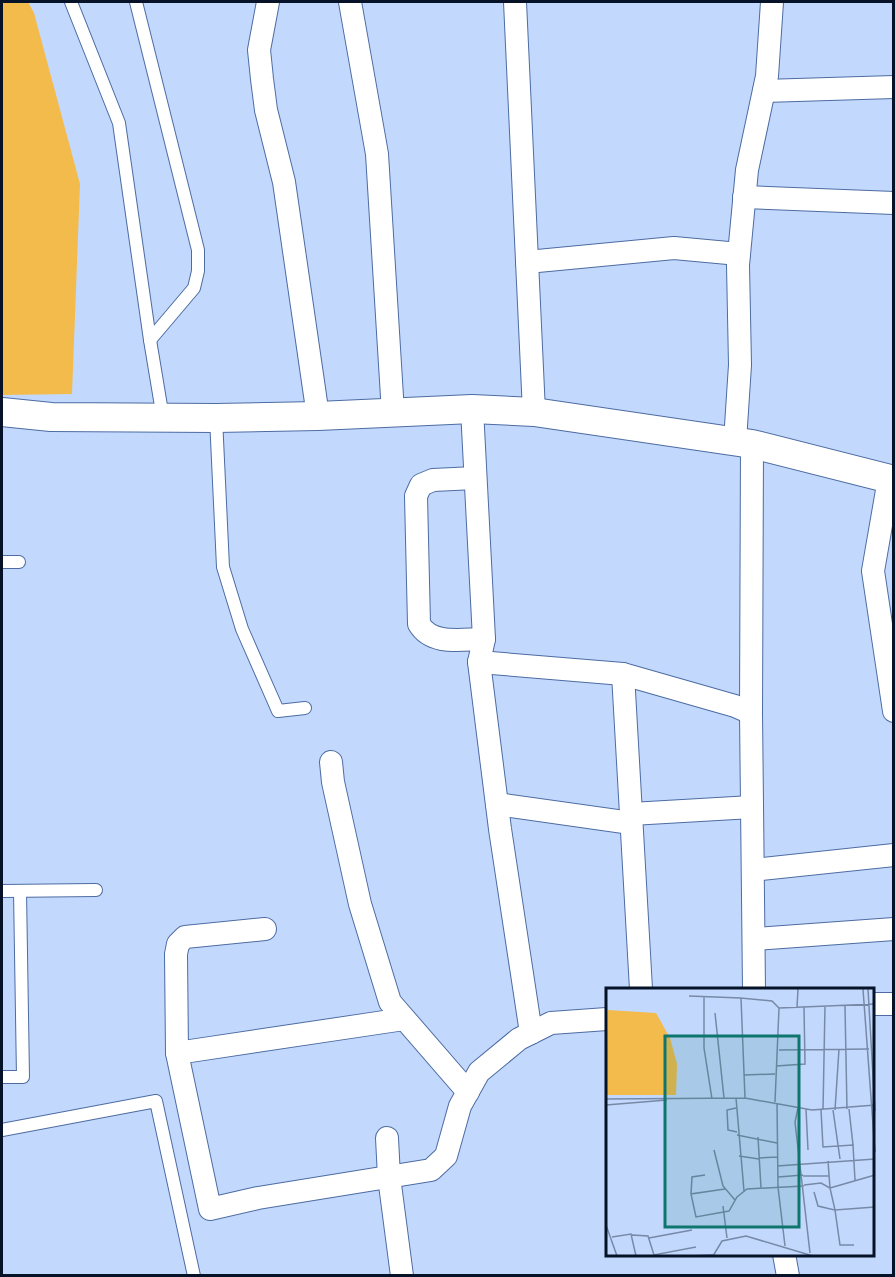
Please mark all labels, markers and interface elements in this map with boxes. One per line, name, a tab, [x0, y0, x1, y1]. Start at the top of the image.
inset map	[606, 988, 874, 1256]

